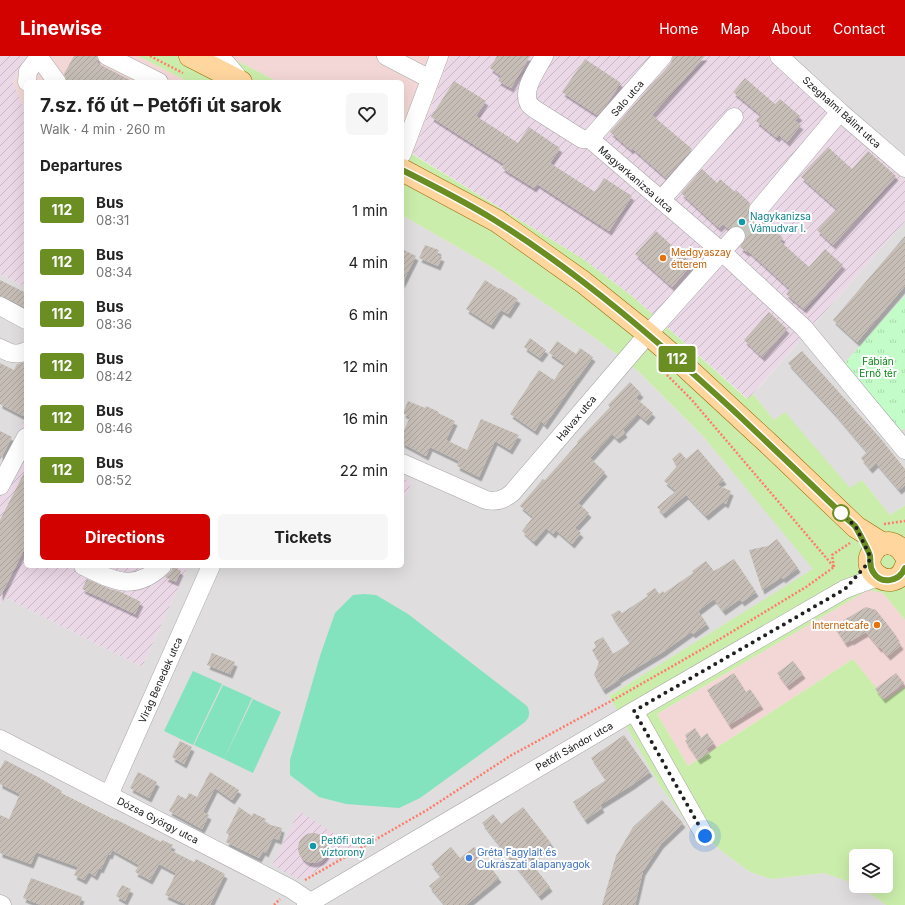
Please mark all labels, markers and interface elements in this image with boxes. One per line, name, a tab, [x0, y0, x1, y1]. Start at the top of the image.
text: Linewise	[20, 17, 102, 40]
text: Home	[659, 20, 698, 37]
text: Map	[720, 20, 750, 37]
text: About	[772, 20, 811, 37]
text: Contact	[833, 20, 885, 37]
street label: Szeghalmi Bálint utca	[800, 74, 884, 150]
street label: Salo utca	[608, 78, 646, 118]
button: heart	[346, 93, 388, 135]
text: 7.sz. fő út – Petőfi út sarok	[40, 94, 282, 117]
text: Walk · 4 min · 260 m	[40, 121, 165, 137]
street label: Magyarkanizsa utca	[596, 143, 676, 215]
text: Departures	[40, 156, 122, 175]
text: Bus	[96, 193, 124, 212]
text: 112	[52, 201, 72, 218]
text: 1 min	[352, 201, 388, 220]
place label: Nagykanizsa Vámudvar I.	[750, 210, 811, 234]
text: 08:31	[96, 212, 129, 228]
marker: Nagykanizsa Vámudvar I.	[737, 217, 747, 227]
text: Bus	[96, 245, 124, 264]
place label: Medgyaszay étterem	[671, 246, 732, 270]
text: 112	[52, 253, 72, 270]
text: 4 min	[348, 253, 388, 272]
marker: Medgyaszay étterem	[658, 253, 668, 263]
text: 08:34	[96, 264, 132, 280]
text: Bus	[96, 297, 124, 316]
text: 112	[52, 305, 72, 322]
text: 6 min	[349, 305, 388, 324]
text: 08:36	[96, 316, 132, 332]
line badge: 112	[654, 346, 700, 372]
text: Bus	[96, 349, 124, 368]
text: 112	[667, 350, 687, 367]
park label: Fábián Ernő tér	[859, 355, 897, 379]
text: 112	[52, 357, 72, 374]
text: 12 min	[343, 357, 388, 376]
text: 08:42	[96, 368, 132, 384]
street label: Halvax utca	[554, 393, 598, 443]
text: Bus	[96, 401, 124, 420]
text: 112	[52, 409, 72, 426]
text: 16 min	[343, 409, 388, 428]
text: 08:46	[96, 420, 132, 436]
text: Bus	[96, 453, 124, 472]
text: 112	[52, 461, 72, 478]
text: 22 min	[340, 461, 388, 480]
text: 08:52	[96, 472, 132, 488]
unlabelled marker	[832, 504, 850, 522]
button: Directions	[40, 514, 210, 560]
button: Tickets	[218, 514, 388, 560]
place label: Internetcafe	[812, 619, 869, 631]
marker: Internetcafe	[872, 620, 882, 630]
street label: Virág Benedek utca	[136, 635, 184, 725]
street label: Petőfi Sándor utca	[533, 719, 615, 773]
street label: Dózsa György utca	[115, 794, 201, 846]
your location	[695, 826, 715, 846]
place label: Petőfi utcai víztorony	[321, 834, 374, 858]
marker: Petőfi utcai víztorony	[308, 841, 318, 851]
place label: Gréta Fagylalt és Cukrászati alapanyagok	[477, 846, 591, 870]
map controls	[849, 849, 893, 893]
button: layers	[849, 849, 893, 893]
marker: Gréta Fagylalt és Cukrászati alapanyagok	[464, 853, 474, 863]

